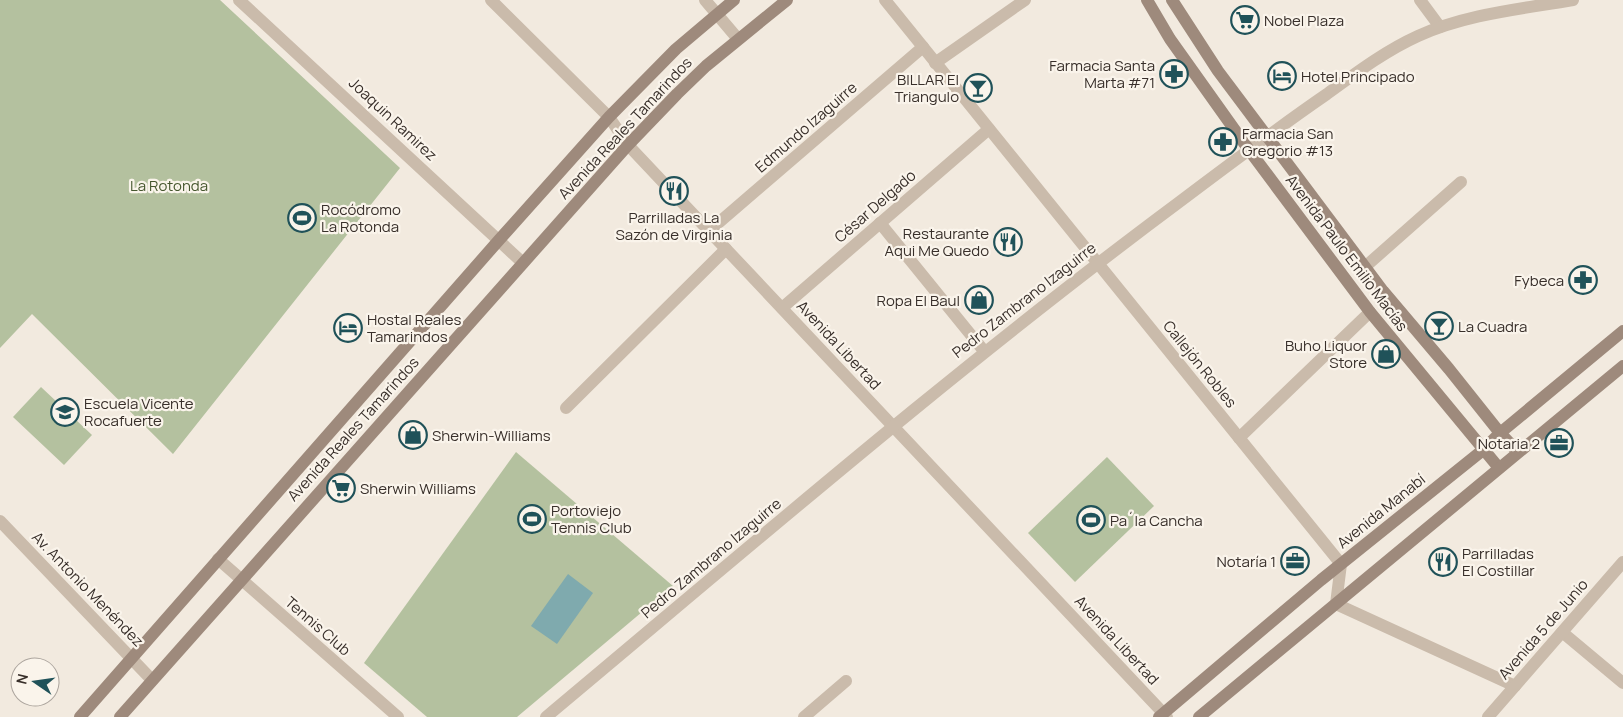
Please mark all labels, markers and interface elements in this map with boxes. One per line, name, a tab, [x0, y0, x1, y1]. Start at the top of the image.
supermarket icon: Nobel Plaza	[1230, 5, 1260, 35]
place label: Nobel Plaza	[1264, 10, 1344, 31]
street label: Avenida Reales Tamarindos	[553, 52, 697, 204]
place label: Farmacia Santa Marta #71	[1049, 55, 1155, 93]
pharmacy icon: Farmacia Santa Marta #71	[1159, 59, 1189, 89]
hotel icon: Hotel Principado	[1267, 61, 1297, 91]
place label: Hotel Principado	[1301, 66, 1415, 87]
place label: BILLAR El Triangulo	[894, 69, 959, 107]
street label: Joaquin Ramirez	[344, 73, 442, 165]
bar icon: BILLAR El Triangulo	[963, 73, 993, 103]
street label: Edmundo Izaguirre	[751, 77, 862, 177]
place label: Farmacia San Gregorio #13	[1242, 123, 1334, 161]
pharmacy icon: Farmacia San Gregorio #13	[1208, 127, 1238, 157]
street label: César Delgado	[830, 165, 920, 247]
street label: Avenida Paulo Emilio Macías	[1281, 170, 1413, 336]
park label: La Rotonda	[130, 175, 208, 196]
restaurant icon: Parrilladas La Sazón de Virginia	[659, 176, 689, 206]
place label: Rocódromo La Rotonda	[321, 199, 401, 237]
sports icon: Rocódromo La Rotonda	[287, 203, 317, 233]
place label: Parrilladas La Sazón de Virginia	[616, 207, 732, 245]
place label: Restaurante Aqui Me Quedo	[885, 223, 989, 261]
restaurant icon: Restaurante Aqui Me Quedo	[993, 227, 1023, 257]
street label: Pedro Zambrano Izaguirre	[948, 237, 1100, 363]
pharmacy icon: Fybeca	[1568, 265, 1598, 295]
place label: Fybeca	[1514, 270, 1564, 291]
shop icon: Ropa El Baul	[964, 285, 994, 315]
place label: Ropa El Baul	[876, 290, 960, 311]
street label: Avenida Libertad	[792, 296, 886, 394]
place label: Hostal Reales Tamarindos	[367, 309, 461, 347]
bar icon: La Cuadra	[1424, 311, 1454, 341]
hotel icon: Hostal Reales Tamarindos	[333, 313, 363, 343]
street label: Callejón Robles	[1158, 316, 1242, 412]
place label: La Cuadra	[1458, 316, 1527, 337]
place label: Buho Liquor Store	[1285, 335, 1368, 373]
shop icon: Buho Liquor Store	[1371, 339, 1401, 369]
street label: Avenida Reales Tamarindos	[282, 352, 424, 506]
place label: Escuela Vicente Rocafuerte	[84, 393, 194, 431]
school or university icon: Escuela Vicente Rocafuerte	[50, 397, 80, 427]
shop icon: Sherwin-Williams	[398, 420, 428, 450]
place label: Sherwin-Williams	[432, 425, 551, 446]
office icon: Notaria 2	[1544, 428, 1574, 458]
place label: Notaria 2	[1478, 433, 1540, 454]
street label: Avenida Manabí	[1332, 469, 1430, 553]
supermarket icon: Sherwin Williams	[326, 473, 356, 503]
place label: Sherwin Williams	[360, 478, 476, 499]
street label: Pedro Zambrano Izaguirre	[636, 493, 786, 623]
place label: Portoviejo Tennis Club	[551, 500, 632, 538]
sports icon: Portoviejo Tennis Club	[517, 504, 547, 534]
sports icon: Pa´la Cancha	[1076, 505, 1106, 535]
place label: Pa´la Cancha	[1110, 510, 1203, 531]
street label: Av. Antonio Menéndez	[27, 527, 149, 651]
place label: Parrilladas El Costillar	[1462, 543, 1535, 581]
office icon: Notaría 1	[1280, 546, 1310, 576]
restaurant icon: Parrilladas El Costillar	[1428, 547, 1458, 577]
place label: Notaría 1	[1216, 551, 1276, 572]
street label: Avenida 5 de Junio	[1493, 574, 1593, 684]
street label: Avenida Libertad	[1070, 591, 1164, 689]
street label: Tennis Club	[281, 592, 355, 660]
north arrow	[10, 657, 60, 707]
text: N	[11, 672, 32, 686]

